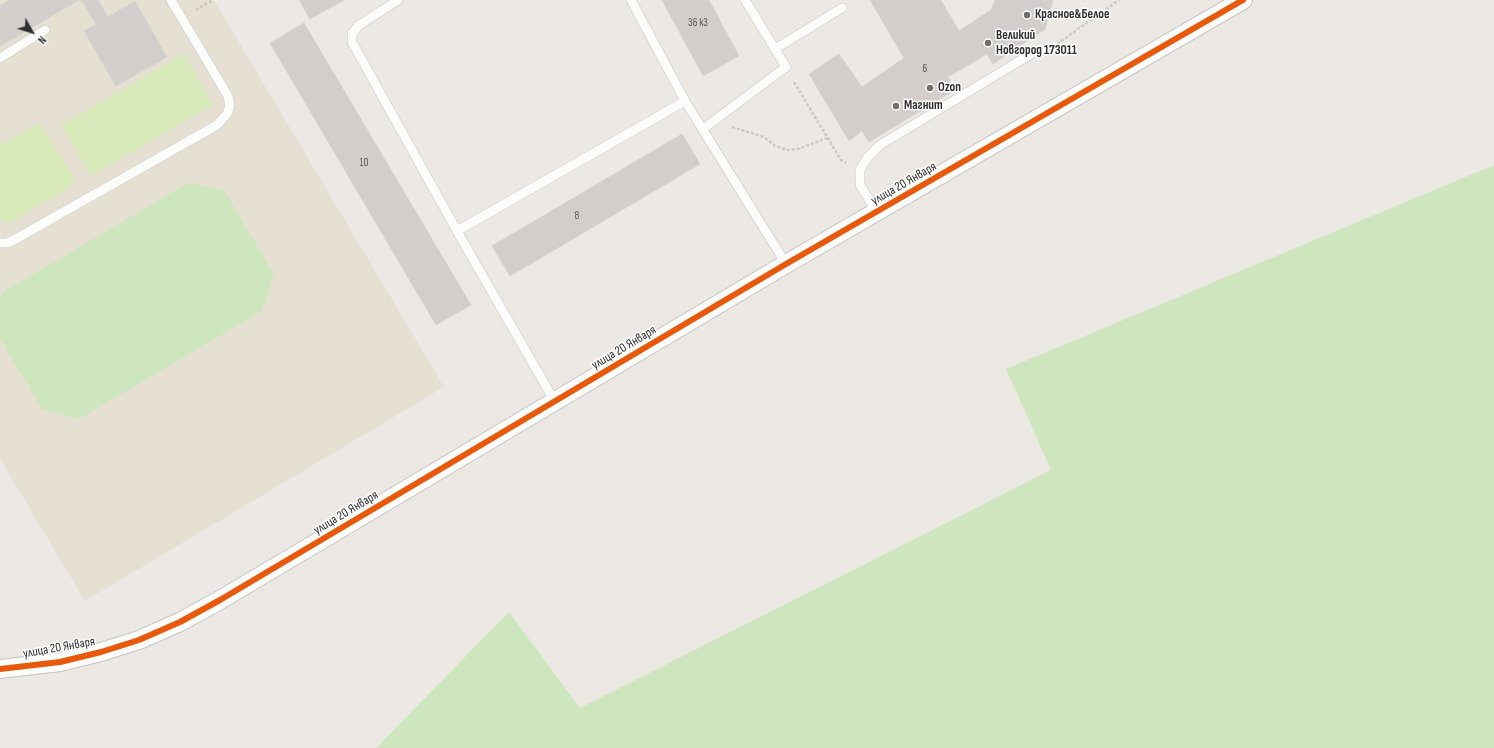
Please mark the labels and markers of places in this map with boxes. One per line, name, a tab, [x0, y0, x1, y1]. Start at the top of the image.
place label: Красное&Белое	[1035, 7, 1109, 23]
marker: Красное&Белое	[1022, 10, 1032, 20]
place label: Великий Новгород 173011	[996, 28, 1077, 59]
marker: Великий Новгород 173011	[983, 38, 993, 48]
place label: Ozon	[938, 80, 961, 96]
marker: Ozon	[925, 83, 935, 93]
place label: Магнит	[904, 98, 943, 114]
marker: Магнит	[891, 101, 901, 111]

